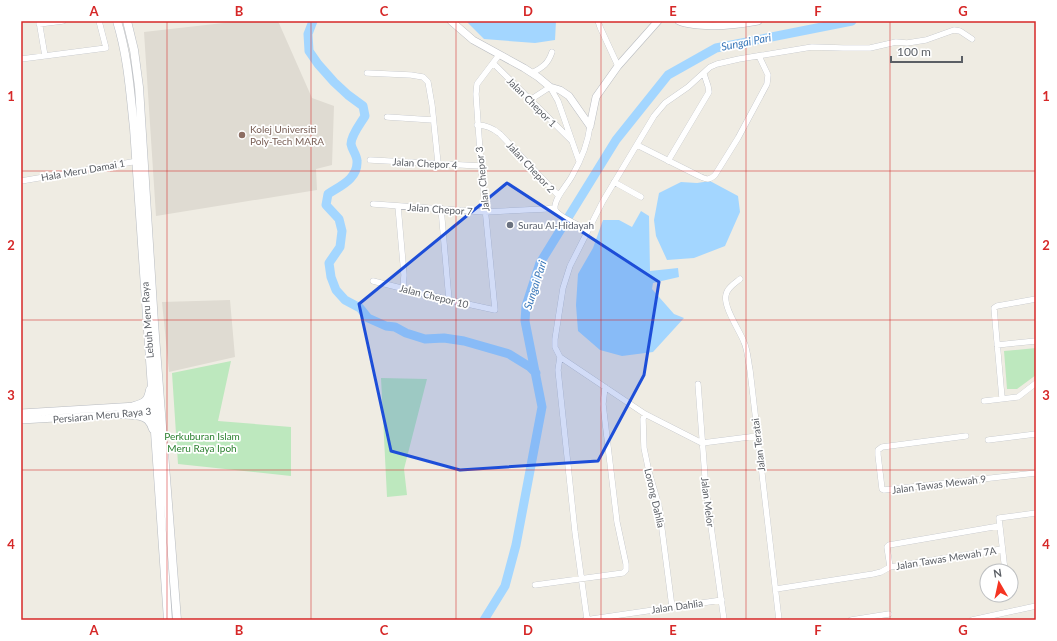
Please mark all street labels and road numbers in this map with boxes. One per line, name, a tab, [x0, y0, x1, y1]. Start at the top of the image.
street label: Jalan Chepor 1	[505, 75, 559, 129]
street label: Jalan Chepor 2	[504, 139, 558, 195]
street label: Jalan Chepor 3	[473, 146, 491, 212]
street label: Jalan Chepor 4	[392, 155, 458, 171]
street label: Hala Meru Damai 1	[40, 157, 126, 183]
street label: Jalan Chepor 7	[407, 201, 473, 217]
street label: Lebuh Meru Raya	[138, 281, 156, 359]
street label: Jalan Chepor 10	[398, 282, 470, 310]
street label: Persiaran Meru Raya 3	[52, 405, 152, 425]
street label: Jalan Teratai	[749, 418, 767, 472]
street label: Lorong Dahlia	[642, 467, 668, 529]
street label: Jalan Tawas Mewah 9	[891, 472, 987, 496]
street label: Jalan Melor	[699, 476, 717, 528]
street label: Jalan Tawas Mewah 7A	[895, 544, 997, 572]
street label: Jalan Dahlia	[650, 596, 704, 616]

